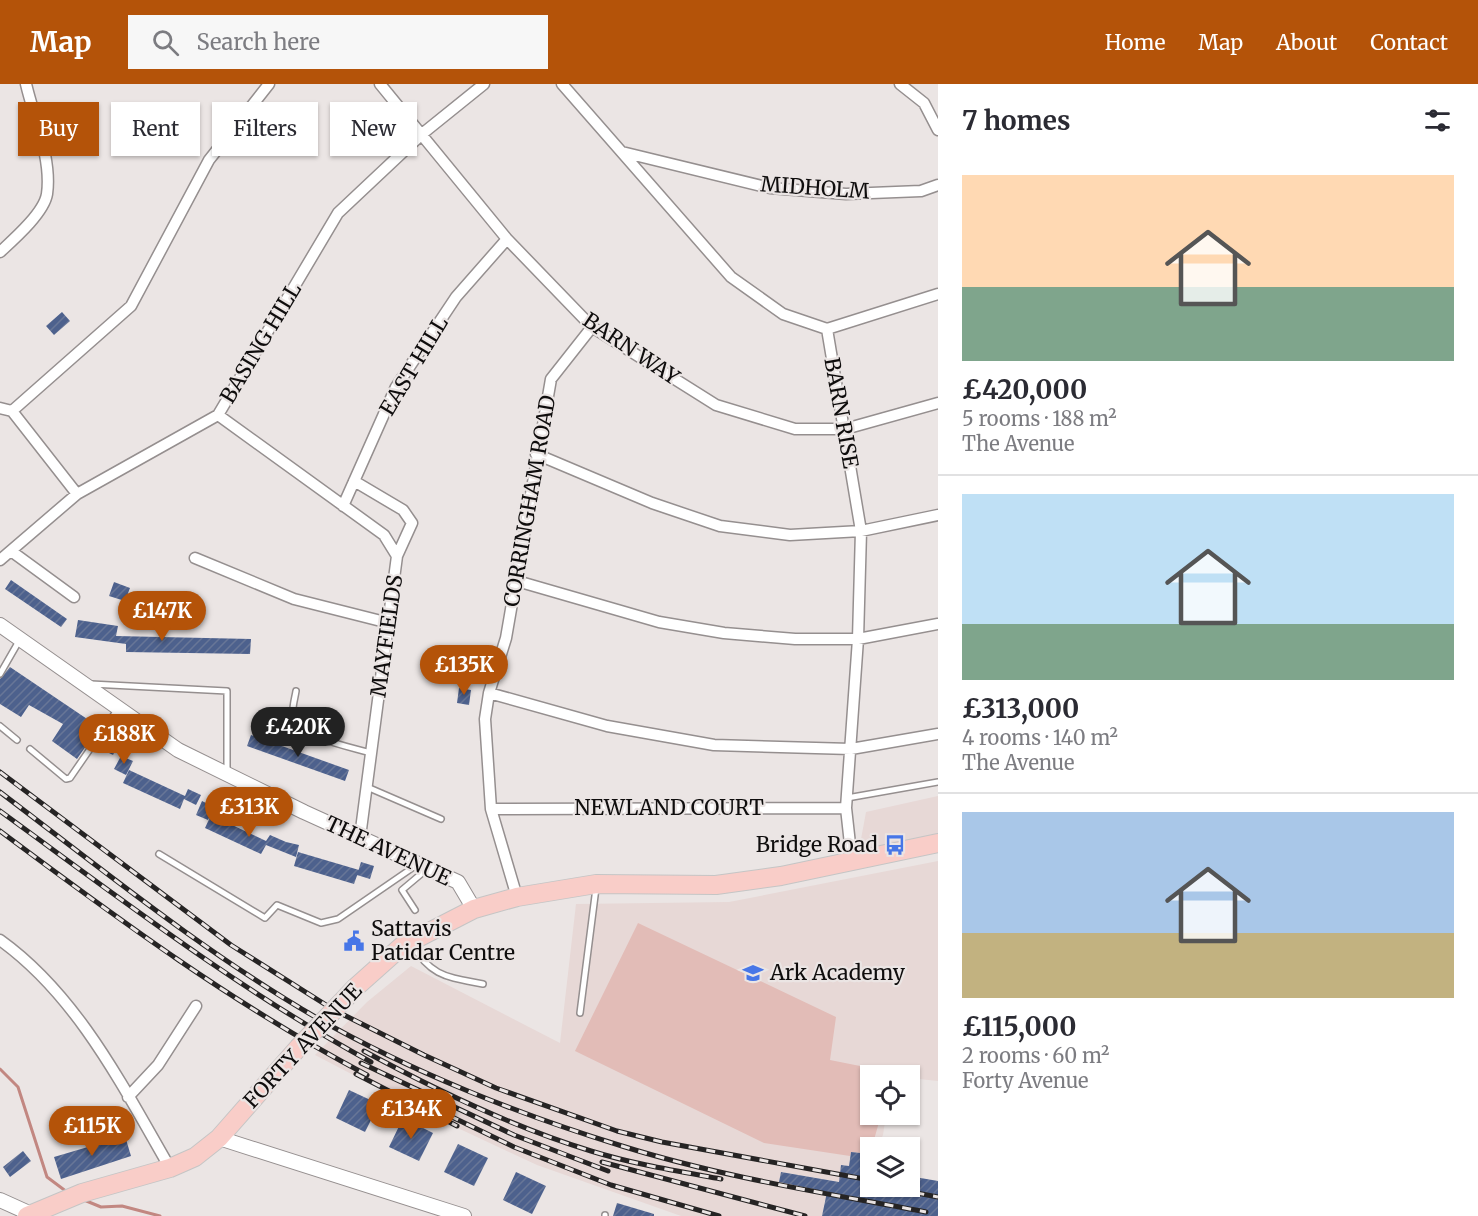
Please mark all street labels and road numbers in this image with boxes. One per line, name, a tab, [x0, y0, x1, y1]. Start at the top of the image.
street label: MIDHOLM	[760, 170, 871, 205]
street label: BASING HILL	[214, 278, 307, 408]
street label: BARN WAY	[578, 306, 685, 391]
street label: EAST HILL	[373, 311, 454, 420]
street label: BARN RISE	[818, 355, 865, 471]
street label: CORRINGHAM ROAD	[498, 393, 561, 609]
street label: MAYFIELDS	[365, 573, 408, 699]
street label: NEWLAND COURT	[574, 794, 764, 821]
street label: THE AVENUE	[321, 810, 456, 892]
street label: FORTY AVENUE	[238, 977, 368, 1114]

